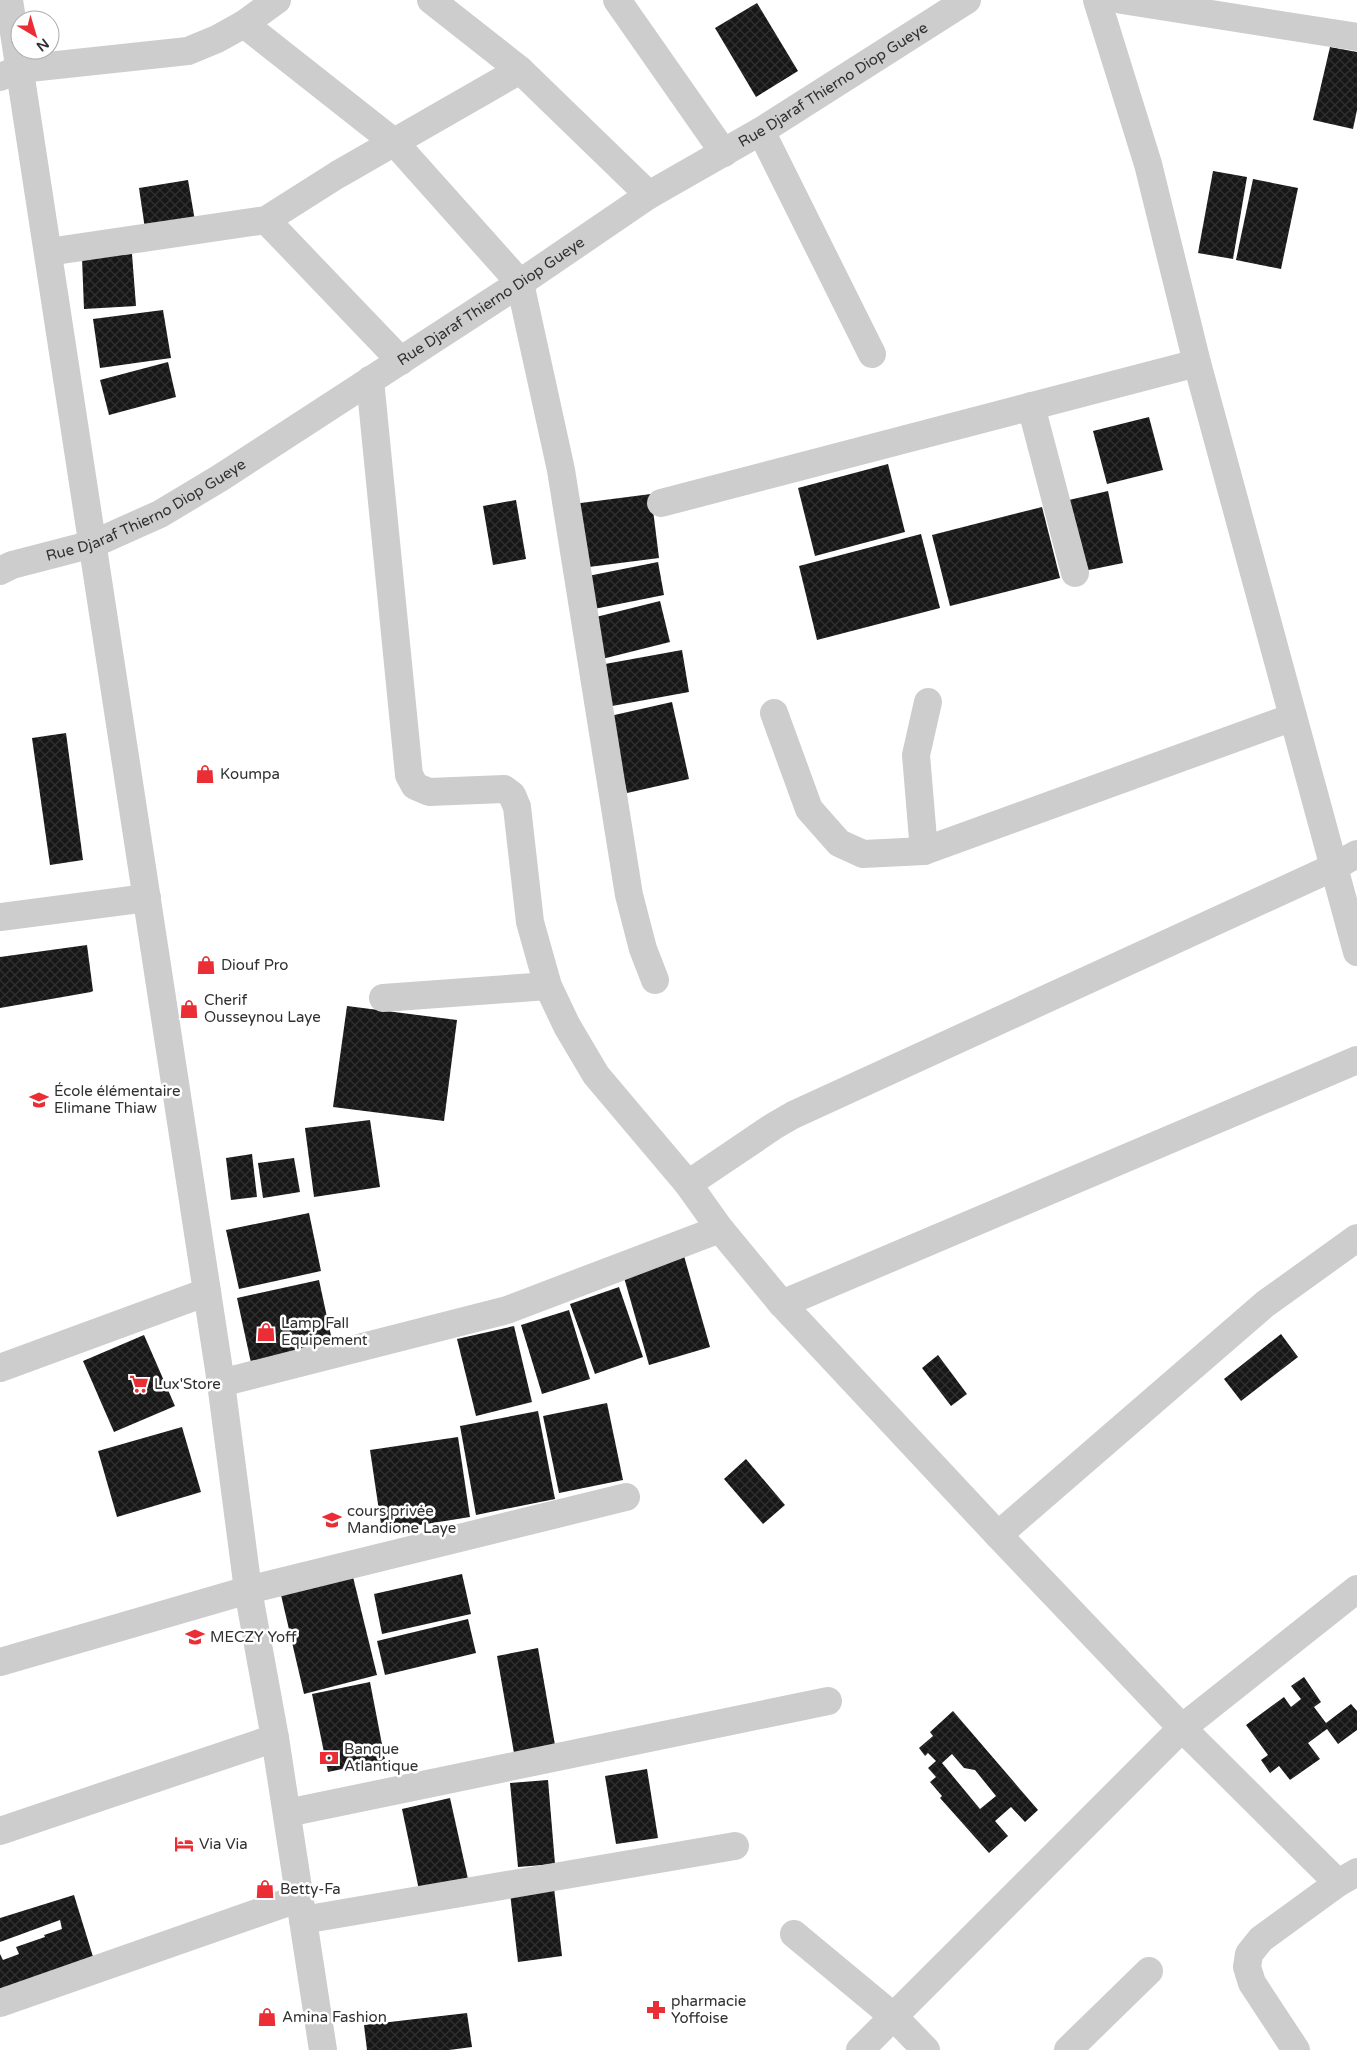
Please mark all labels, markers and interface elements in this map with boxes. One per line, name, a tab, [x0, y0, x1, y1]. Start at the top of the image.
north arrow	[10, 10, 60, 60]
street label: Rue Djaraf Thierno Diop Gueye	[735, 18, 931, 151]
text: N	[33, 35, 52, 55]
street label: Rue Djaraf Thierno Diop Gueye	[394, 233, 588, 369]
street label: Rue Djaraf Thierno Diop Gueye	[44, 455, 249, 565]
shop icon: Koumpa	[194, 763, 216, 785]
place label: Koumpa	[220, 765, 280, 783]
shop icon: Diouf Pro	[195, 954, 217, 976]
place label: Diouf Pro	[221, 956, 288, 974]
place label: Cherif Ousseynou Laye	[204, 991, 321, 1026]
shop icon: Cherif Ousseynou Laye	[178, 998, 200, 1020]
place label: École élémentaire Elimane Thiaw	[54, 1082, 180, 1117]
school or university icon: École élémentaire Elimane Thiaw	[28, 1089, 50, 1111]
place label: Lamp Fall Equipement	[281, 1314, 368, 1349]
shop icon: Lamp Fall Equipement	[255, 1321, 277, 1343]
supermarket icon: Lux'Store	[128, 1373, 150, 1395]
place label: Lux'Store	[154, 1375, 221, 1393]
place label: cours privée Mandione Laye	[347, 1502, 456, 1537]
school or university icon: cours privée Mandione Laye	[321, 1509, 343, 1531]
school or university icon: MECZY Yoff	[184, 1626, 206, 1648]
place label: MECZY Yoff	[210, 1628, 297, 1646]
place label: Banque Atlantique	[344, 1740, 418, 1775]
bank icon: Banque Atlantique	[318, 1747, 340, 1769]
hotel icon: Via Via	[173, 1833, 195, 1855]
place label: Via Via	[199, 1835, 248, 1853]
shop icon: Betty-Fa	[254, 1878, 276, 1900]
place label: Betty-Fa	[280, 1880, 341, 1898]
place label: pharmacie Yoffoise	[671, 1992, 746, 2027]
pharmacy icon: pharmacie Yoffoise	[645, 1999, 667, 2021]
shop icon: Amina Fashion	[256, 2006, 278, 2028]
place label: Amina Fashion	[282, 2008, 387, 2026]

